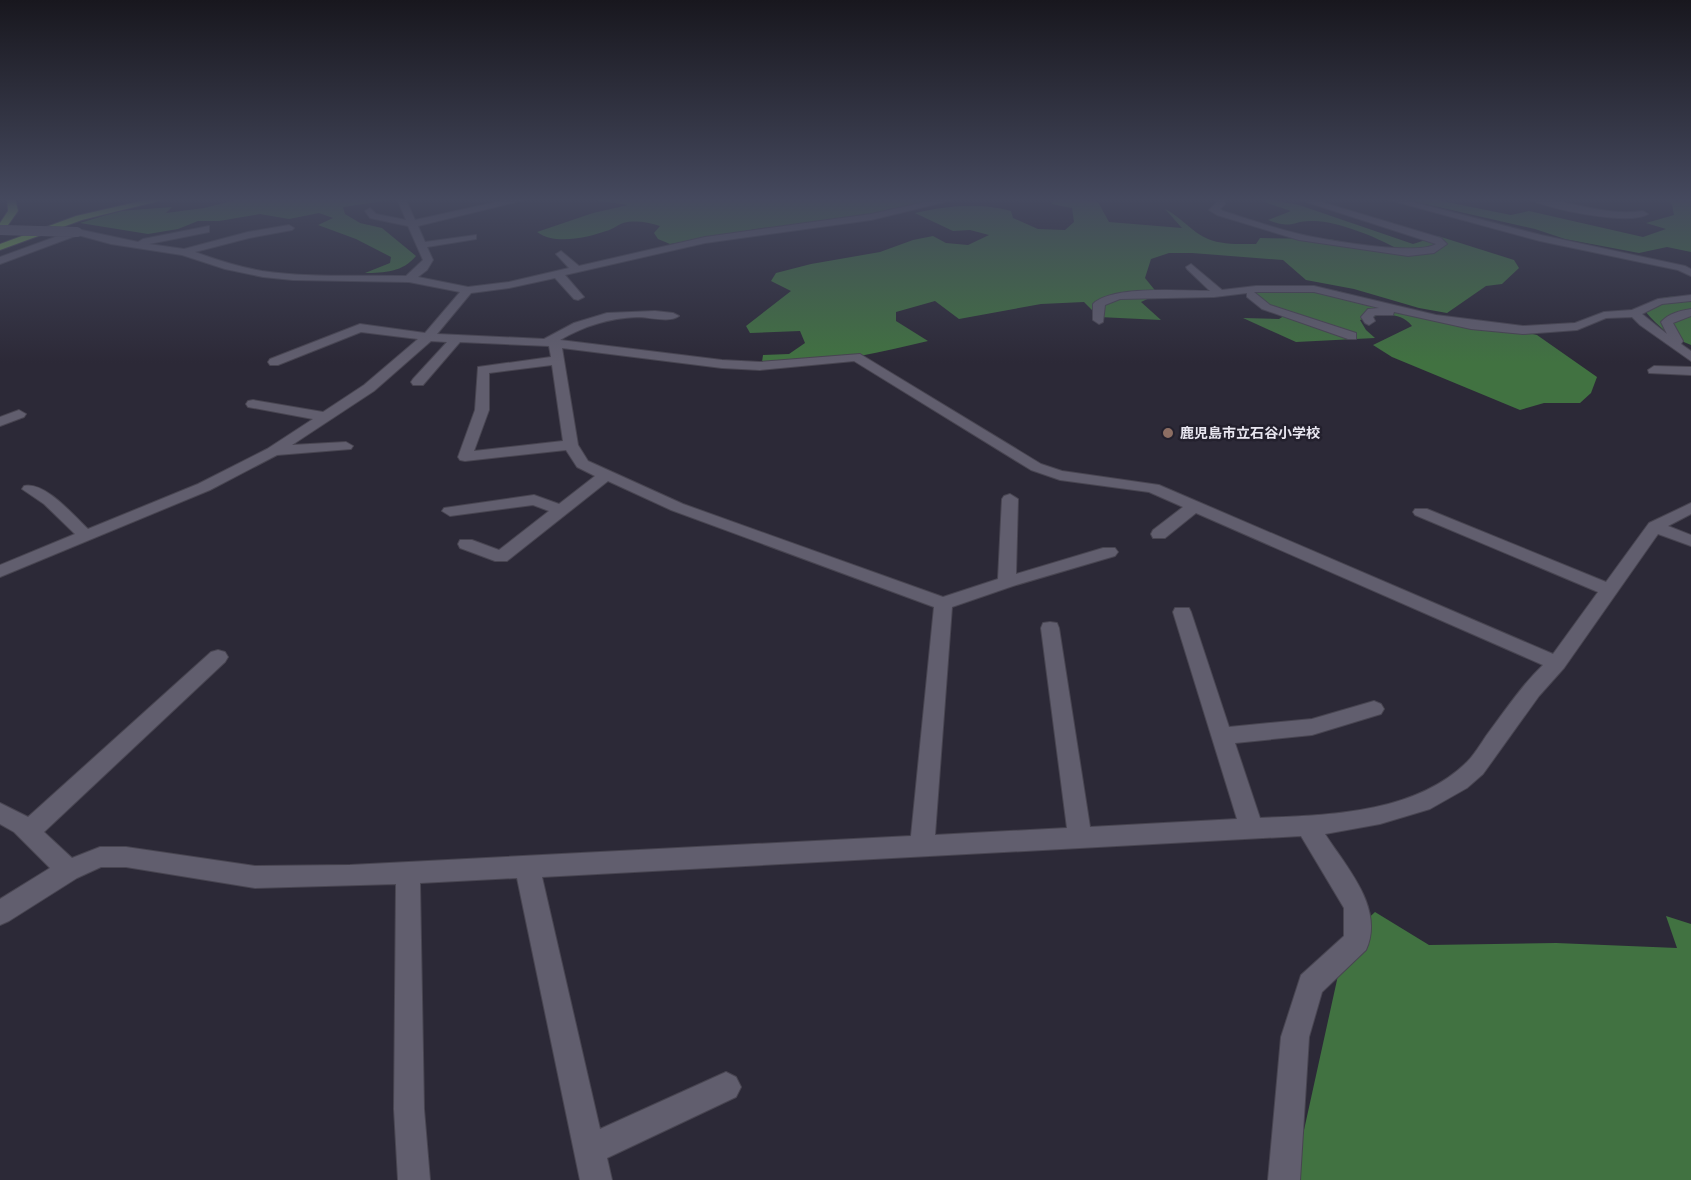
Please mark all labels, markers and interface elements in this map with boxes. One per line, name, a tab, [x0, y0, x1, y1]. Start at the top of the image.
place label: 鹿児島市立石谷小学校	[1180, 424, 1320, 442]
marker: 鹿児島市立石谷小学校	[1161, 426, 1175, 440]

